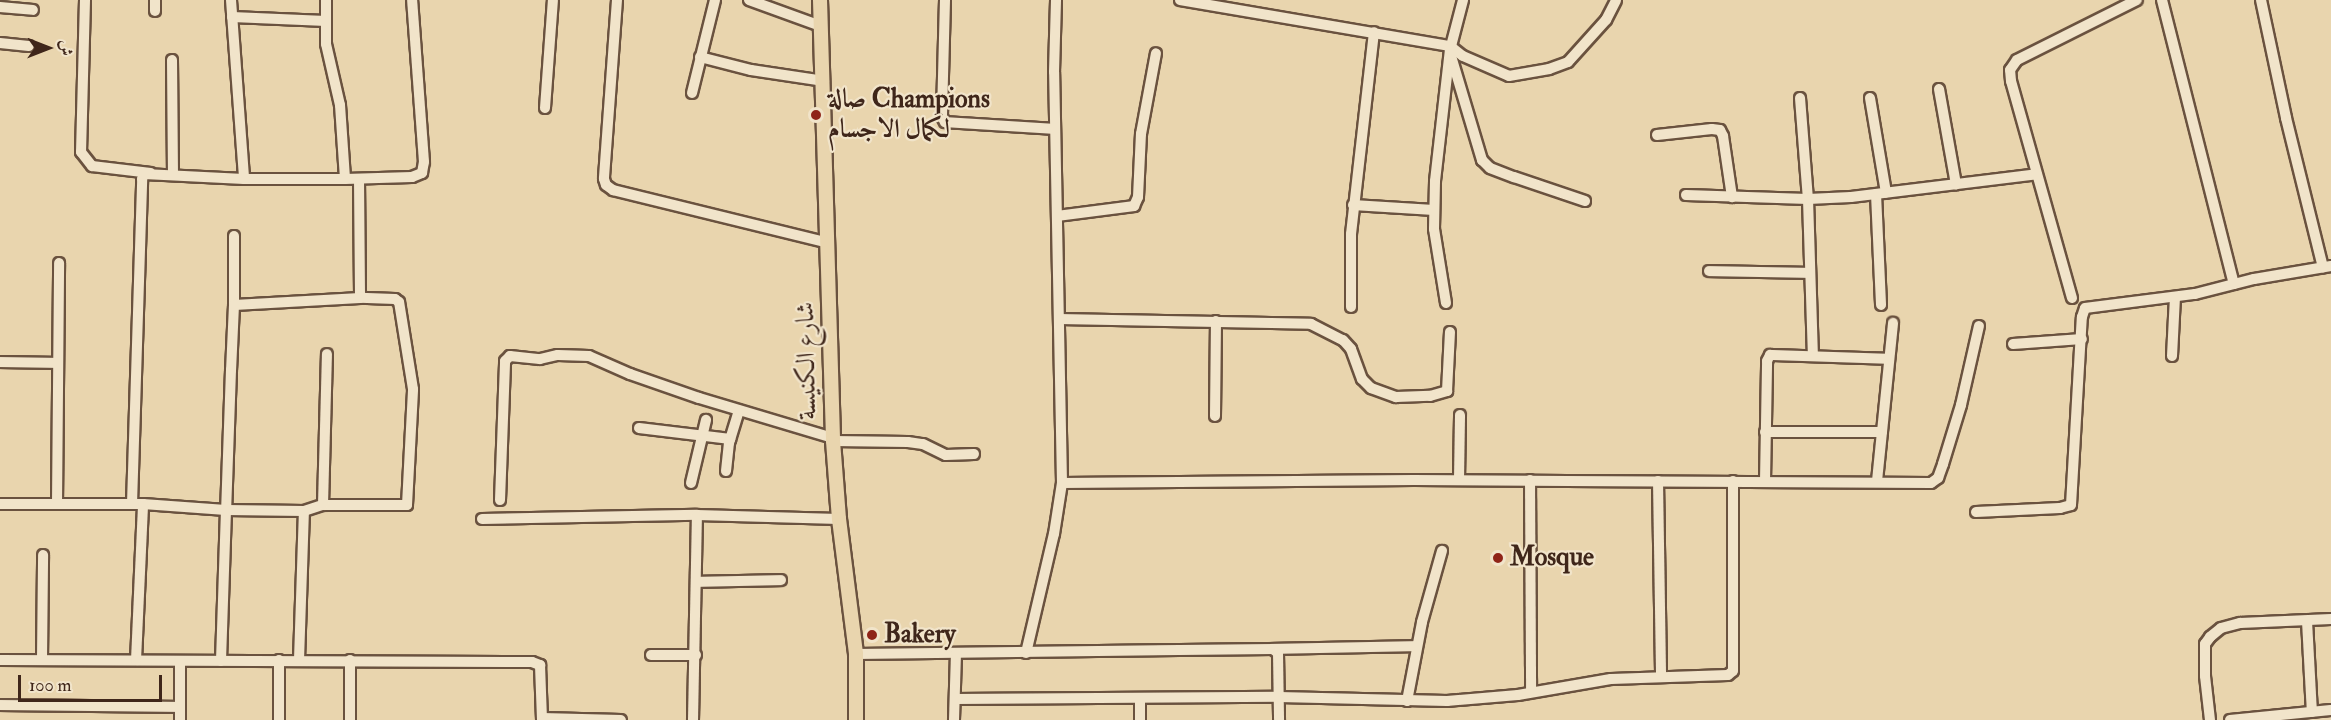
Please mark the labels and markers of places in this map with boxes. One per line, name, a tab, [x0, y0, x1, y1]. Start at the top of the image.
place label: صالة Champions لكمال الاجسام	[828, 84, 990, 146]
marker: صالة Champions لكمال الاجسام	[809, 108, 823, 122]
place label: Mosque	[1510, 542, 1594, 574]
marker: Mosque	[1491, 551, 1505, 565]
place label: Bakery	[884, 619, 956, 651]
marker: Bakery	[865, 628, 879, 642]

